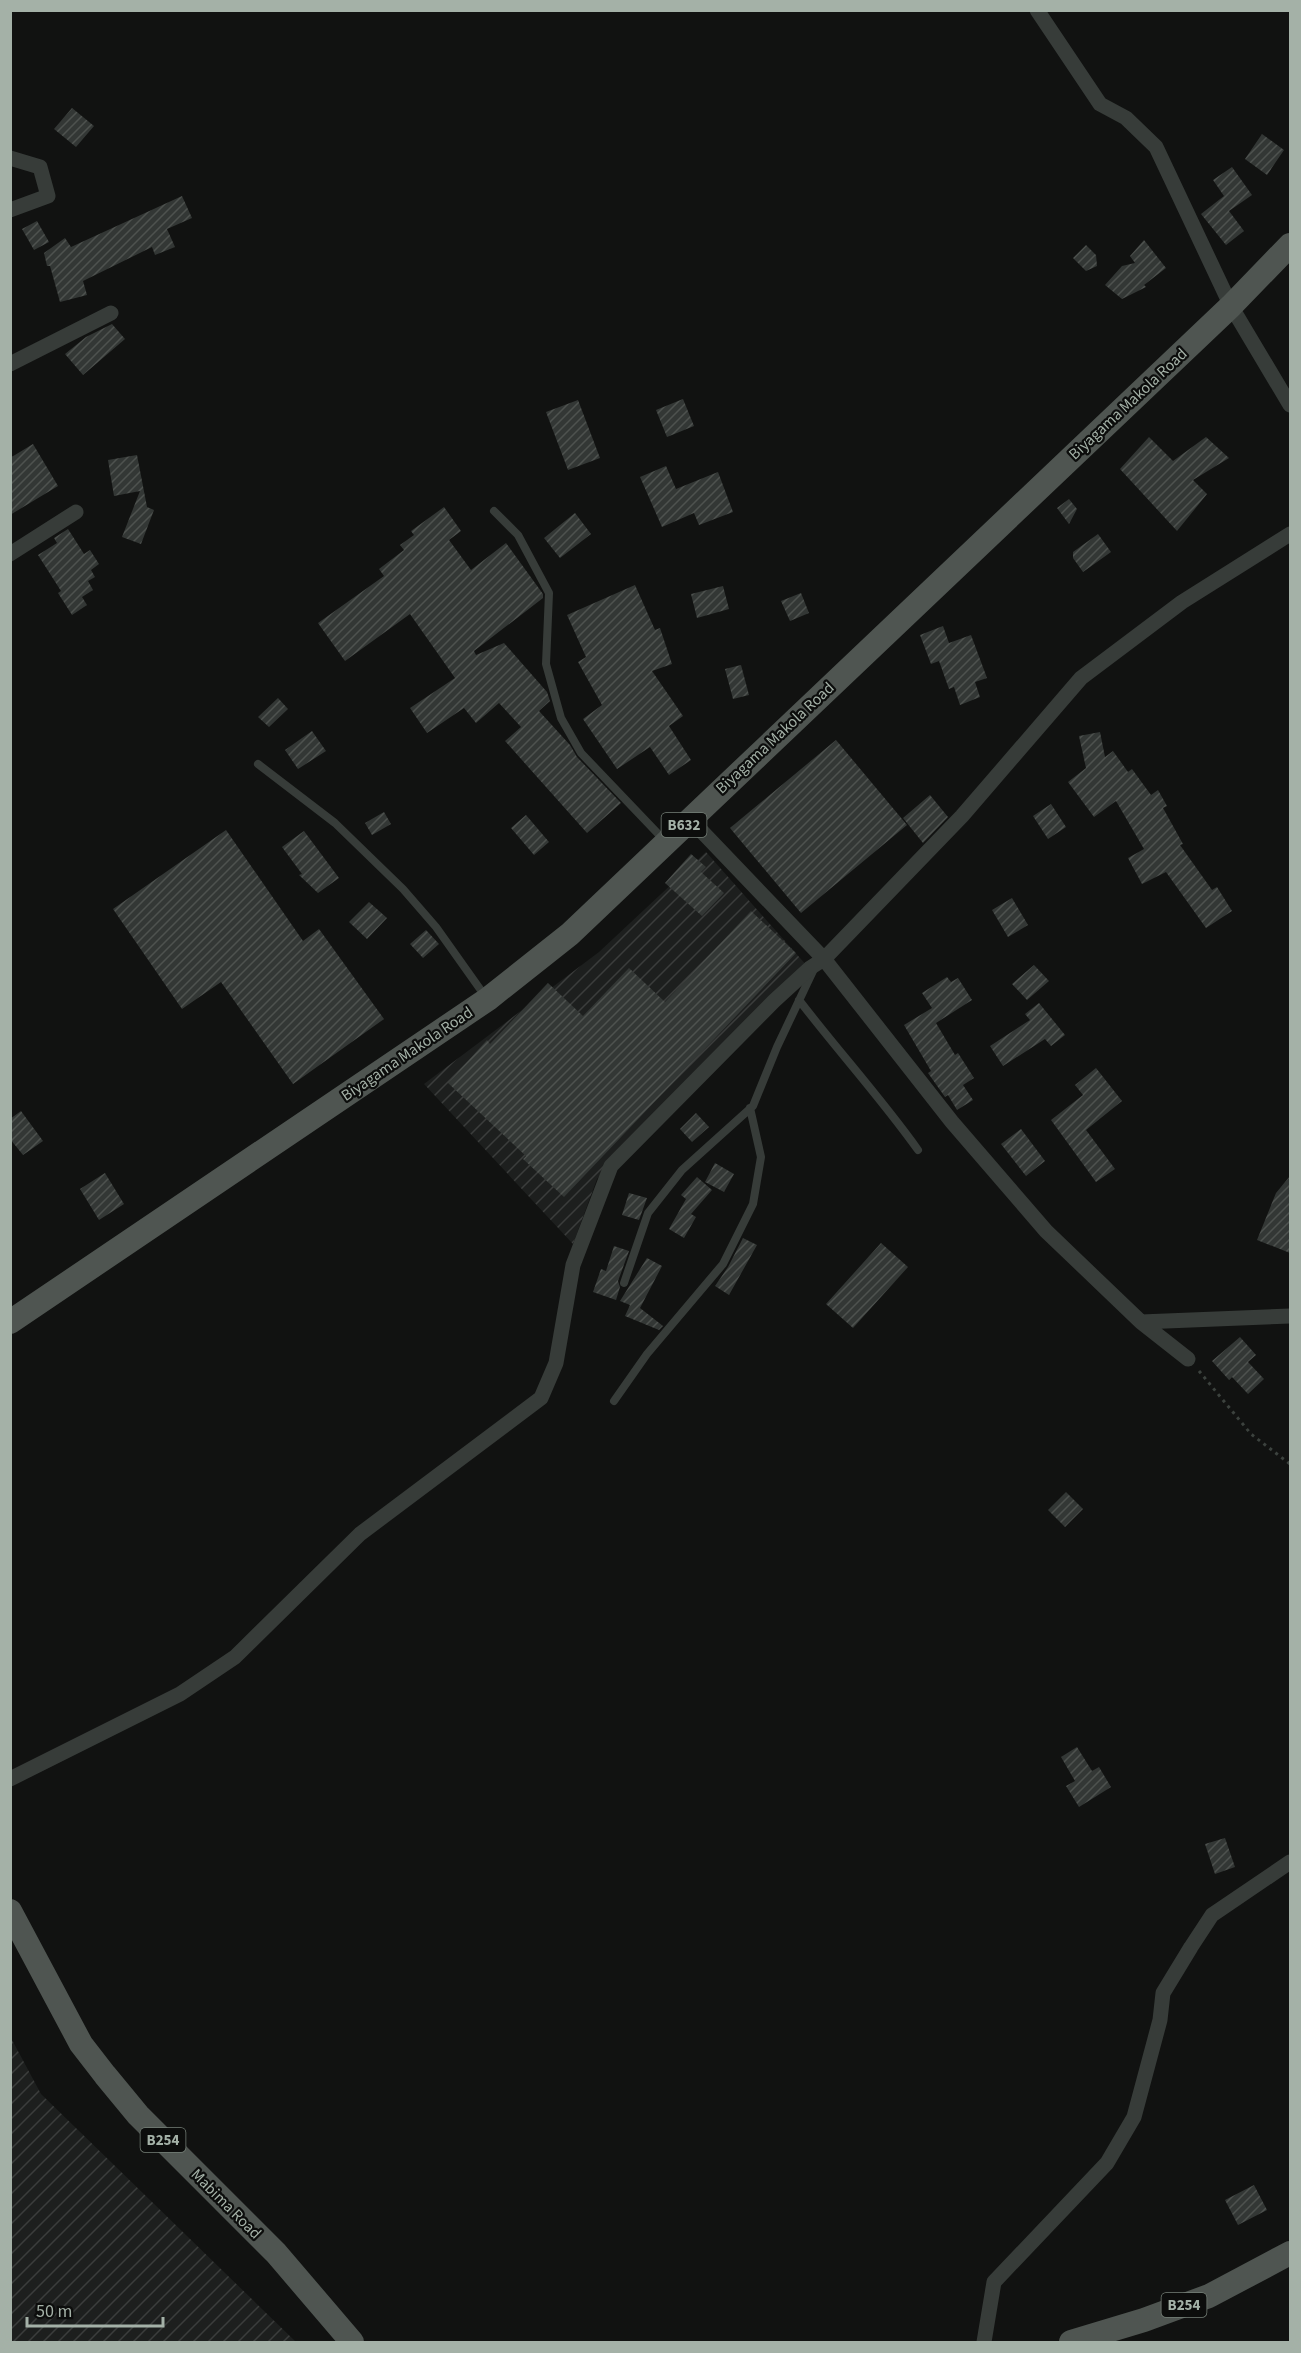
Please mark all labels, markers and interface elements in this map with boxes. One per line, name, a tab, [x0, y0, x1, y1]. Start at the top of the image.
street label: Biyagama Makola Road	[1064, 343, 1192, 465]
street label: Biyagama Makola Road	[711, 677, 839, 799]
road number: B632	[662, 813, 706, 837]
street label: Biyagama Makola Road	[337, 1002, 477, 1106]
road number: B254	[140, 2128, 186, 2152]
street label: Mabima Road	[186, 2164, 266, 2244]
scale bar	[27, 2290, 164, 2328]
road number: B254	[1162, 2293, 1206, 2317]
text: 50 m	[36, 2299, 72, 2324]

